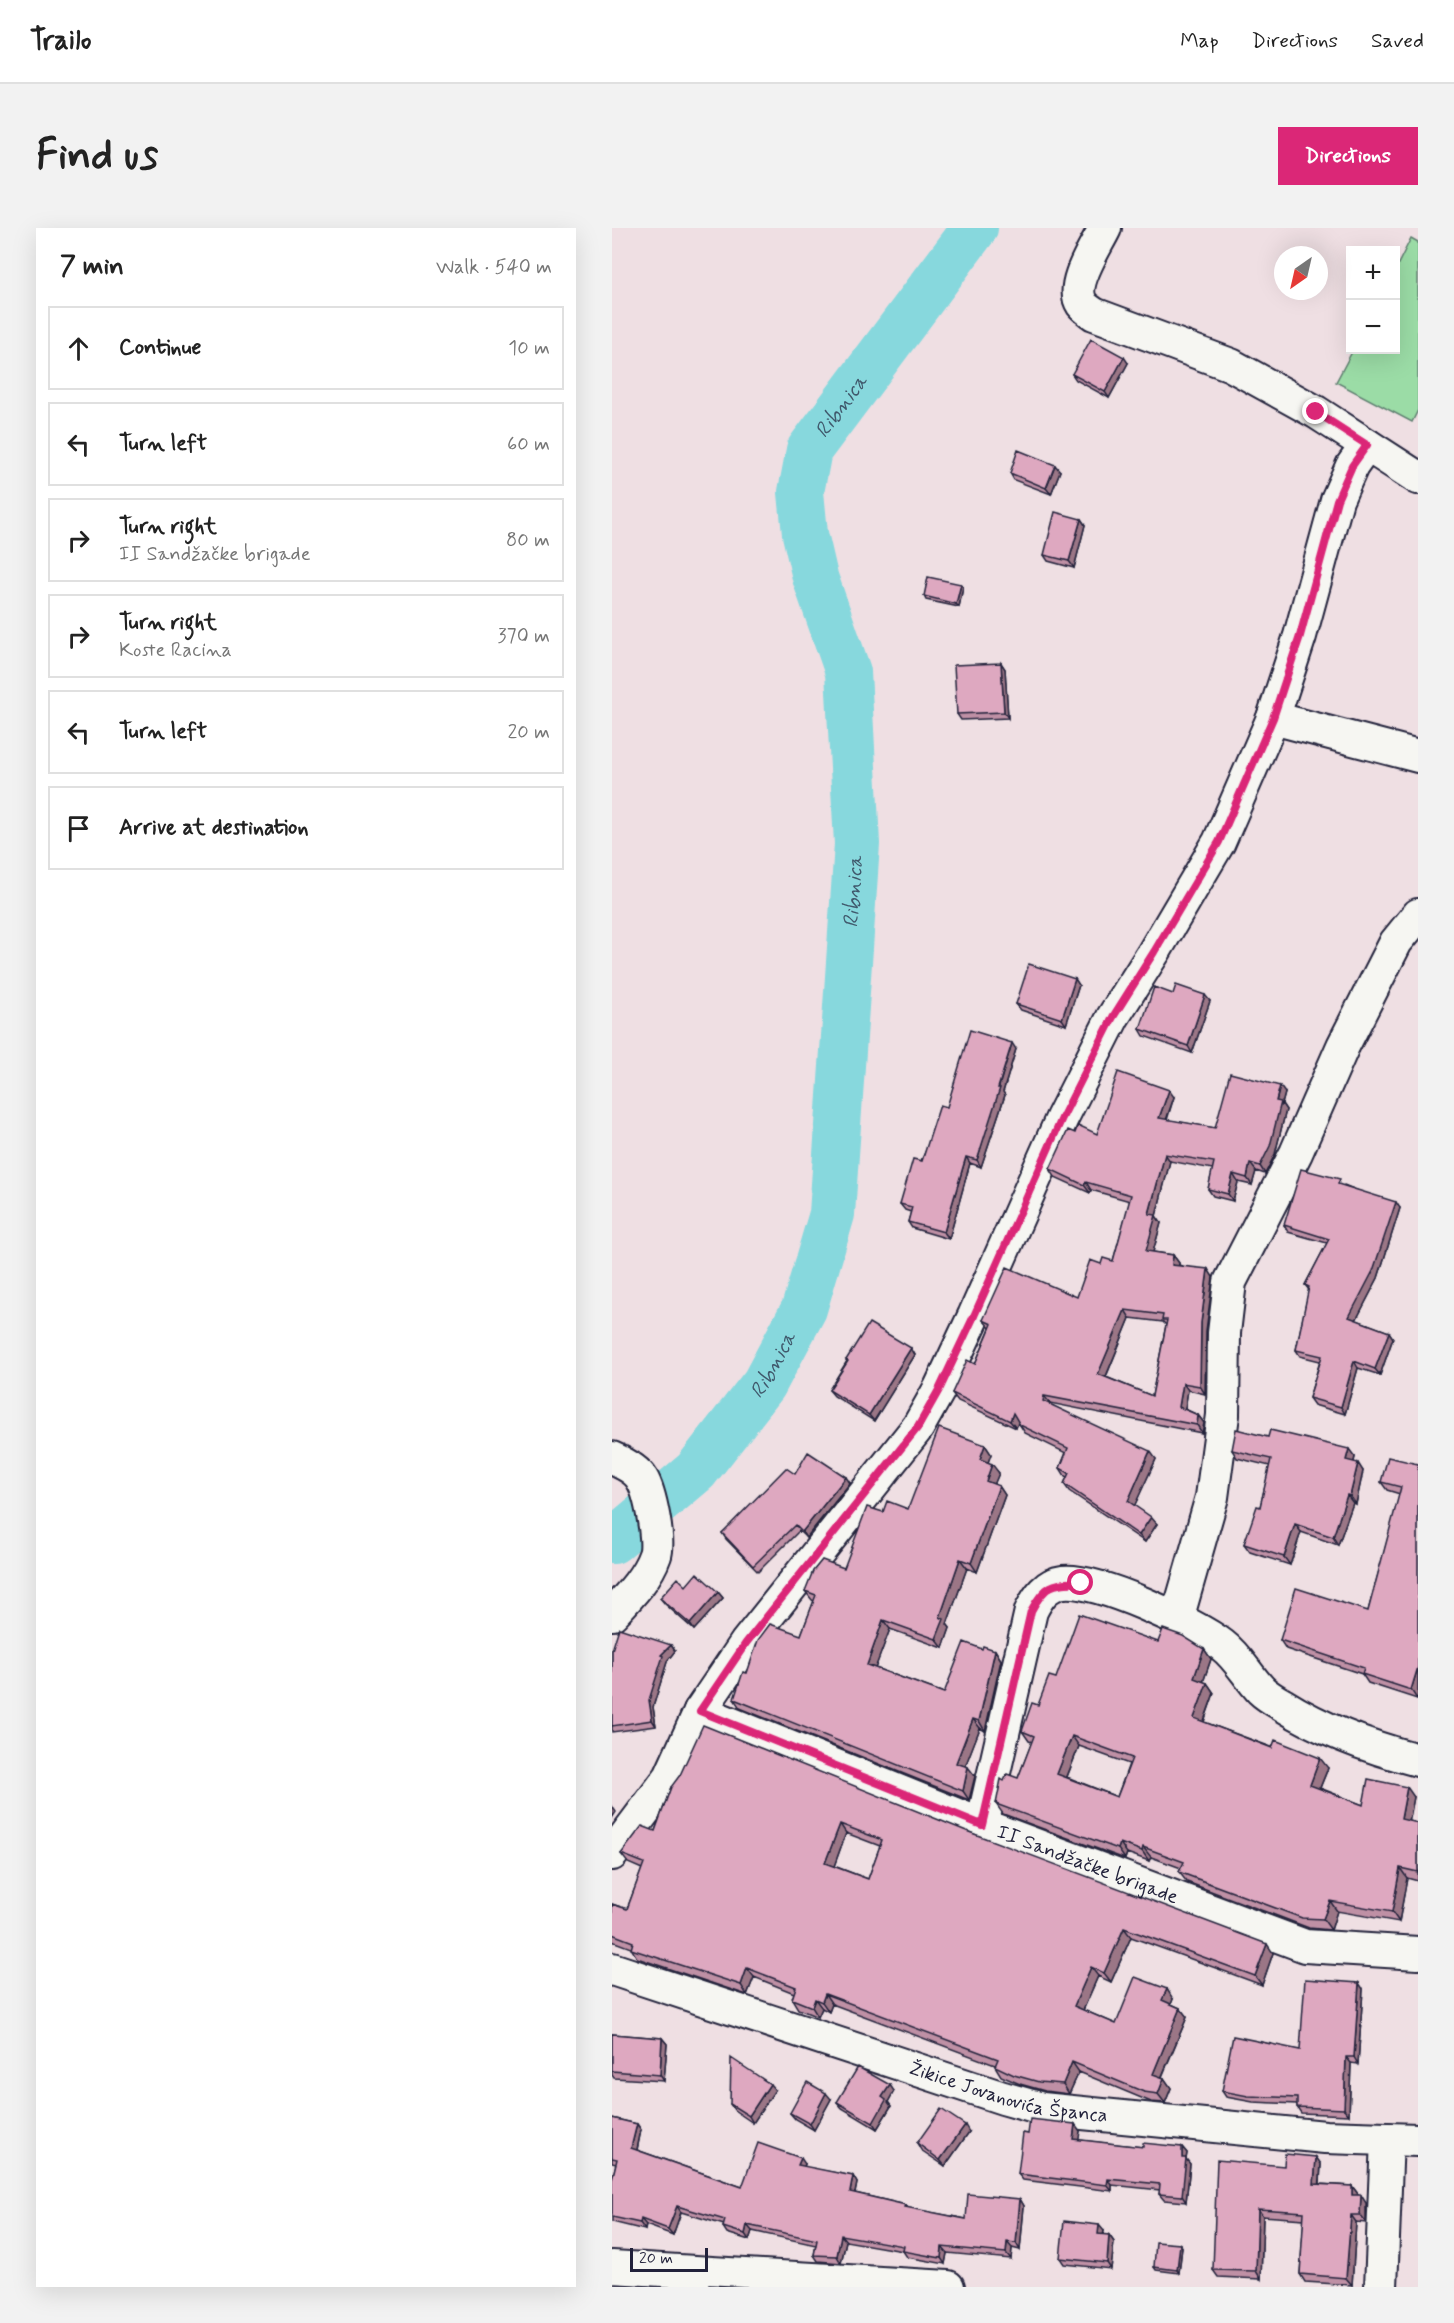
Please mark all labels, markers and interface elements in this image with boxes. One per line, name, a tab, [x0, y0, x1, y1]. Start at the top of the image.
text: Trailo	[30, 23, 91, 60]
text: Map	[1180, 27, 1219, 55]
text: Directions	[1252, 27, 1338, 55]
text: Saved	[1371, 27, 1424, 55]
button: Directions	[1278, 127, 1418, 185]
text: Find us	[36, 129, 158, 184]
north arrow	[1274, 246, 1328, 300]
map controls	[1346, 246, 1400, 354]
button: +	[1346, 246, 1400, 300]
text: 7 min	[60, 250, 124, 284]
text: Walk · 540 m	[436, 254, 552, 281]
button: −	[1346, 300, 1400, 354]
icon: ahead	[62, 332, 95, 365]
text: Continue	[119, 334, 201, 362]
text: 10 m	[508, 335, 550, 362]
water label: Ribnica	[809, 368, 875, 444]
route end	[1302, 398, 1328, 424]
icon: left	[62, 428, 95, 461]
text: Turn left	[119, 430, 207, 458]
text: 60 m	[507, 431, 550, 458]
text: Turn right	[119, 513, 217, 541]
icon: right	[62, 524, 95, 557]
text: 80 m	[506, 527, 550, 554]
text: II Sandžačke brigade	[119, 541, 311, 568]
text: Turn right	[119, 609, 217, 637]
icon: right	[62, 620, 95, 653]
text: 370 m	[498, 623, 550, 650]
text: Koste Racina	[119, 637, 232, 664]
icon: left	[62, 716, 95, 749]
text: Turn left	[119, 718, 207, 746]
text: 20 m	[507, 719, 550, 746]
icon: arrive	[62, 812, 95, 845]
text: Arrive at destination	[119, 814, 309, 842]
water label: Ribnica	[837, 854, 870, 928]
water label: Ribnica	[744, 1326, 804, 1404]
route start	[1067, 1569, 1093, 1595]
street label: II Sandžačke brigade	[993, 1818, 1182, 1911]
street label: Žikice Jovanovića Španca	[906, 2055, 1109, 2129]
scale bar	[630, 2245, 708, 2272]
text: 20 m	[639, 2248, 673, 2269]

